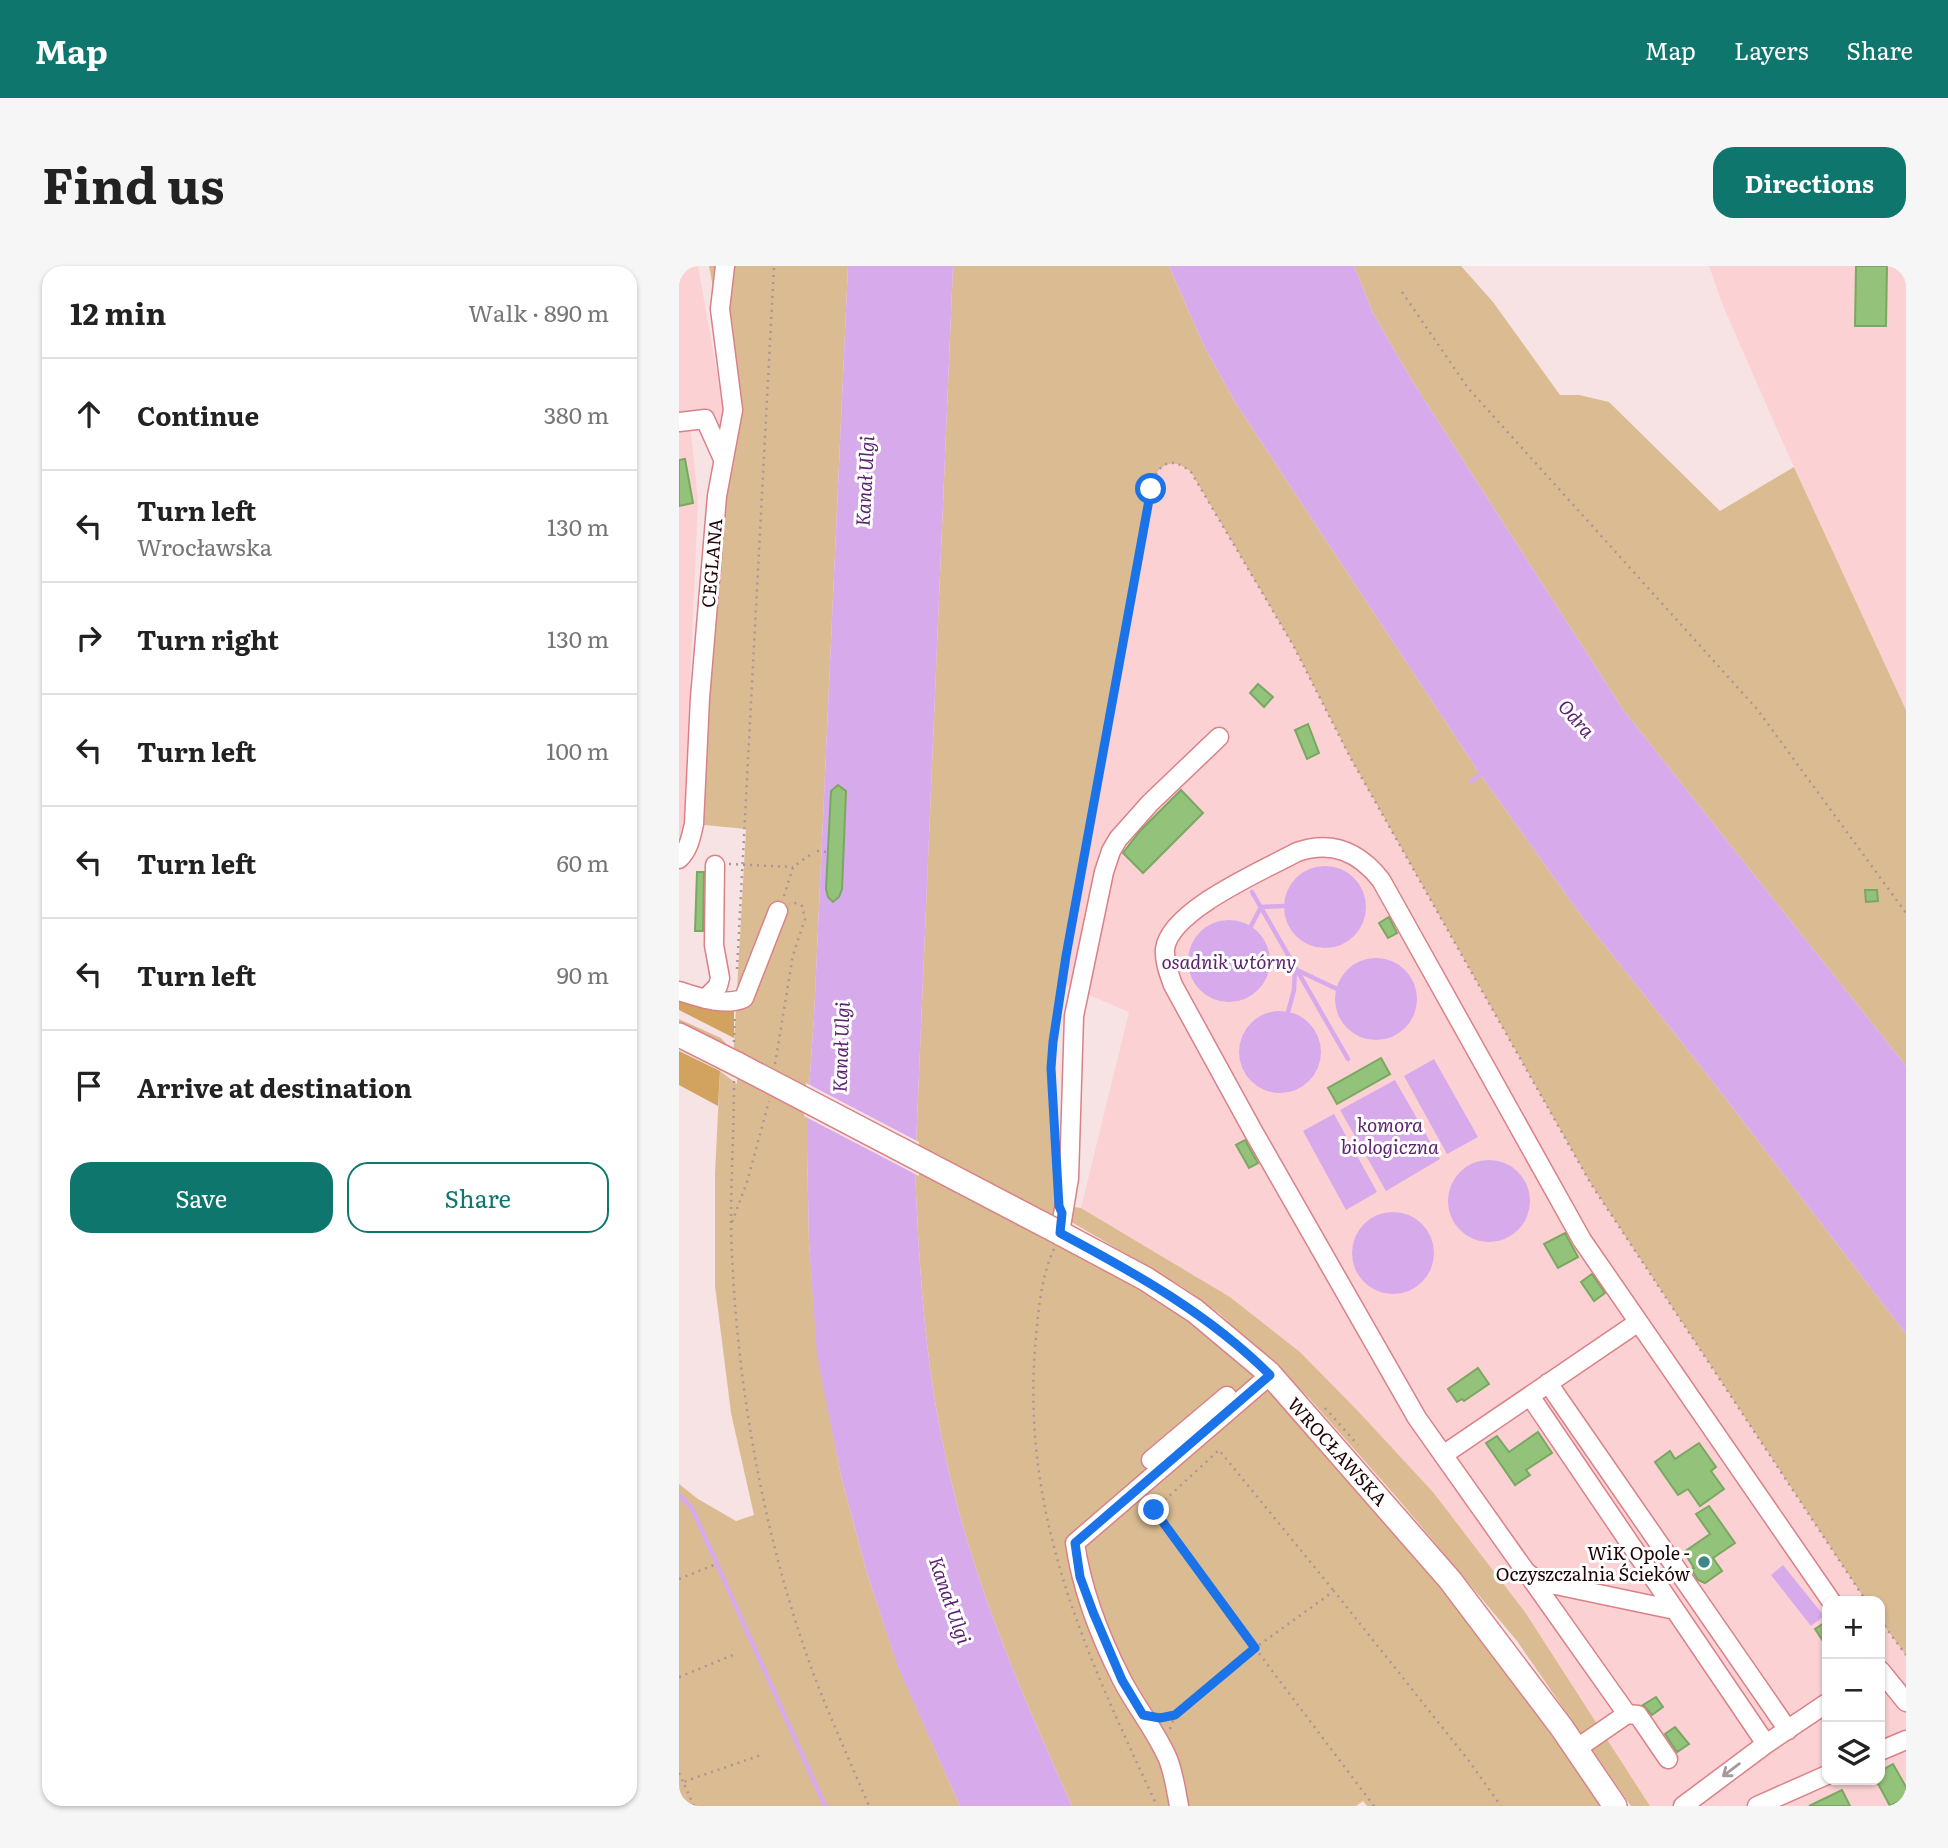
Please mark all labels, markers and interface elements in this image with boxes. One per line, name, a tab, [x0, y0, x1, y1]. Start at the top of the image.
text: Map	[35, 25, 108, 74]
text: Map	[1645, 32, 1696, 67]
text: Layers	[1734, 32, 1808, 67]
text: Share	[1846, 32, 1913, 67]
text: Find us	[42, 146, 225, 219]
button: Directions	[1713, 147, 1906, 218]
text: 12 min	[70, 290, 166, 334]
text: Walk · 890 m	[468, 295, 609, 329]
icon: ahead	[70, 395, 108, 433]
text: Continue	[137, 395, 259, 434]
text: 380 m	[544, 397, 609, 431]
water label: Kanał Ulgi	[848, 435, 880, 527]
route start	[1135, 473, 1166, 504]
text: Turn left	[137, 490, 256, 529]
icon: left	[70, 507, 108, 545]
text: 130 m	[547, 509, 609, 543]
street label: CEGLANA	[694, 517, 728, 609]
text: Wrocławska	[137, 529, 272, 563]
icon: right	[70, 619, 108, 657]
text: Turn right	[137, 619, 279, 658]
text: 130 m	[547, 621, 609, 655]
water label: Odra	[1552, 693, 1602, 743]
icon: left	[70, 731, 108, 769]
text: Turn left	[137, 731, 256, 770]
text: 100 m	[546, 733, 609, 767]
icon: left	[70, 843, 108, 881]
text: Turn left	[137, 843, 256, 882]
text: 60 m	[556, 845, 609, 879]
water label: osadnik wtórny	[1161, 947, 1297, 975]
icon: left	[70, 955, 108, 993]
text: Turn left	[137, 955, 256, 994]
text: 90 m	[557, 957, 609, 991]
water label: Kanał Ulgi	[824, 1001, 856, 1093]
icon: arrive	[70, 1067, 108, 1105]
text: Arrive at destination	[137, 1067, 412, 1106]
water label: komora biologiczna	[1341, 1110, 1439, 1160]
button: Save	[70, 1162, 333, 1233]
button: Share	[347, 1162, 609, 1233]
street label: WROCŁAWSKA	[1282, 1391, 1394, 1511]
route end	[1138, 1494, 1169, 1525]
place label: WiK Opole - Oczyszczalnia Ścieków	[1496, 1539, 1691, 1587]
water label: Kanał Ulgi	[923, 1552, 979, 1648]
marker: WiK Opole - Oczyszczalnia Ścieków	[1696, 1554, 1712, 1570]
map controls	[1822, 1596, 1885, 1785]
button: +	[1822, 1596, 1885, 1659]
button: −	[1822, 1659, 1885, 1722]
button: layers	[1822, 1722, 1885, 1785]
one-way arrow	[1722, 1763, 1741, 1778]

